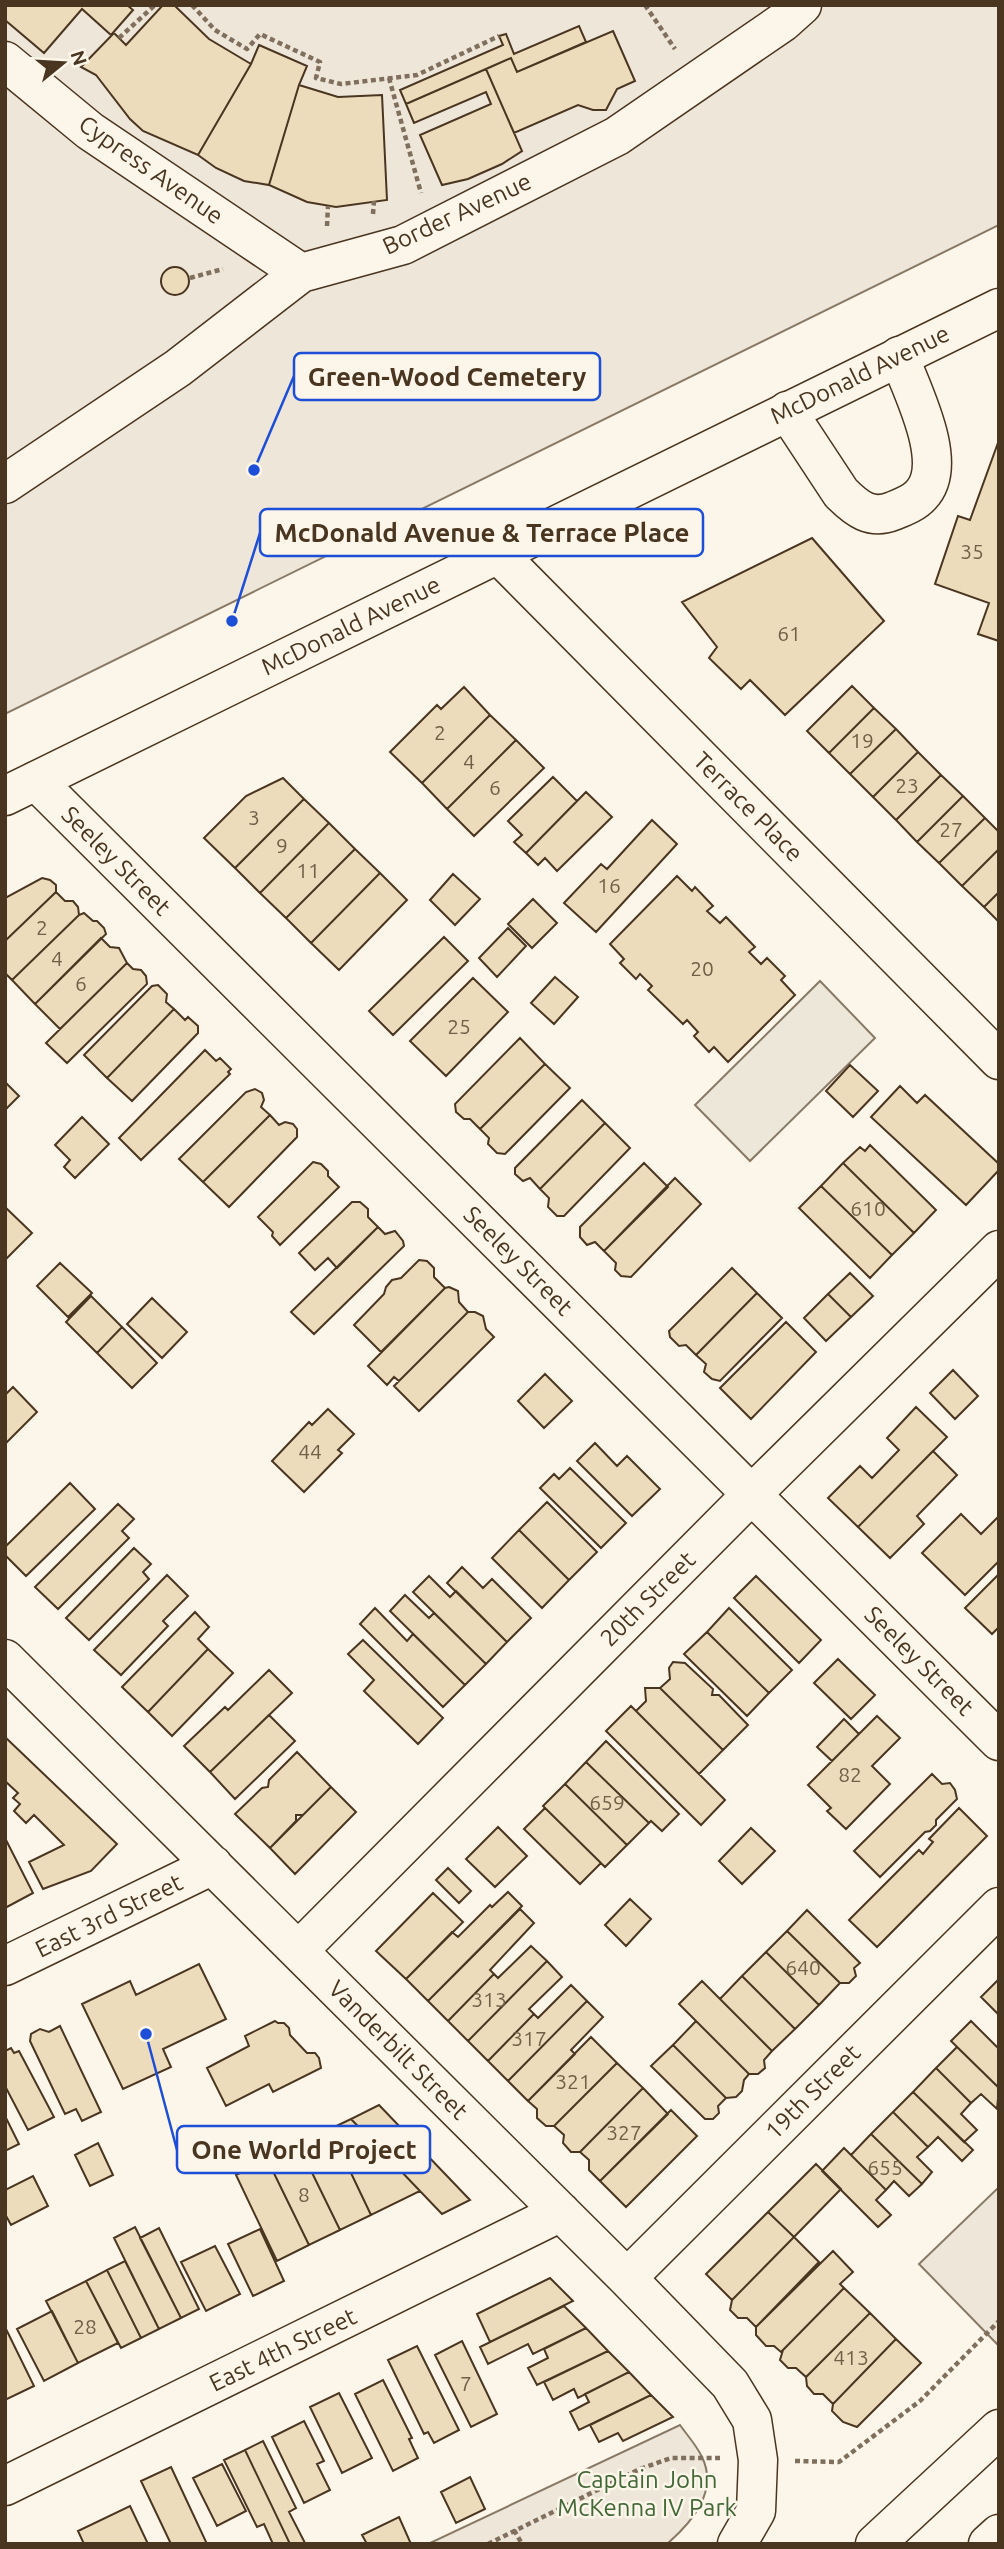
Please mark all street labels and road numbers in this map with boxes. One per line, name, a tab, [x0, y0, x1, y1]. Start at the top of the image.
street label: Cypress Avenue	[74, 110, 229, 229]
street label: Border Avenue	[378, 167, 535, 260]
street label: McDonald Avenue	[766, 320, 954, 430]
street label: McDonald Avenue	[257, 571, 445, 681]
street label: Terrace Place	[688, 746, 809, 867]
street label: Seeley Street	[56, 801, 177, 921]
street label: Seeley Street	[458, 1201, 579, 1321]
street label: 20th Street	[595, 1545, 701, 1652]
street label: Seeley Street	[859, 1601, 980, 1721]
street label: East 3rd Street	[31, 1868, 187, 1963]
street label: Vanderbilt Street	[323, 1975, 474, 2125]
street label: 19th Street	[760, 2038, 866, 2145]
street label: East 4th Street	[205, 2302, 361, 2397]

